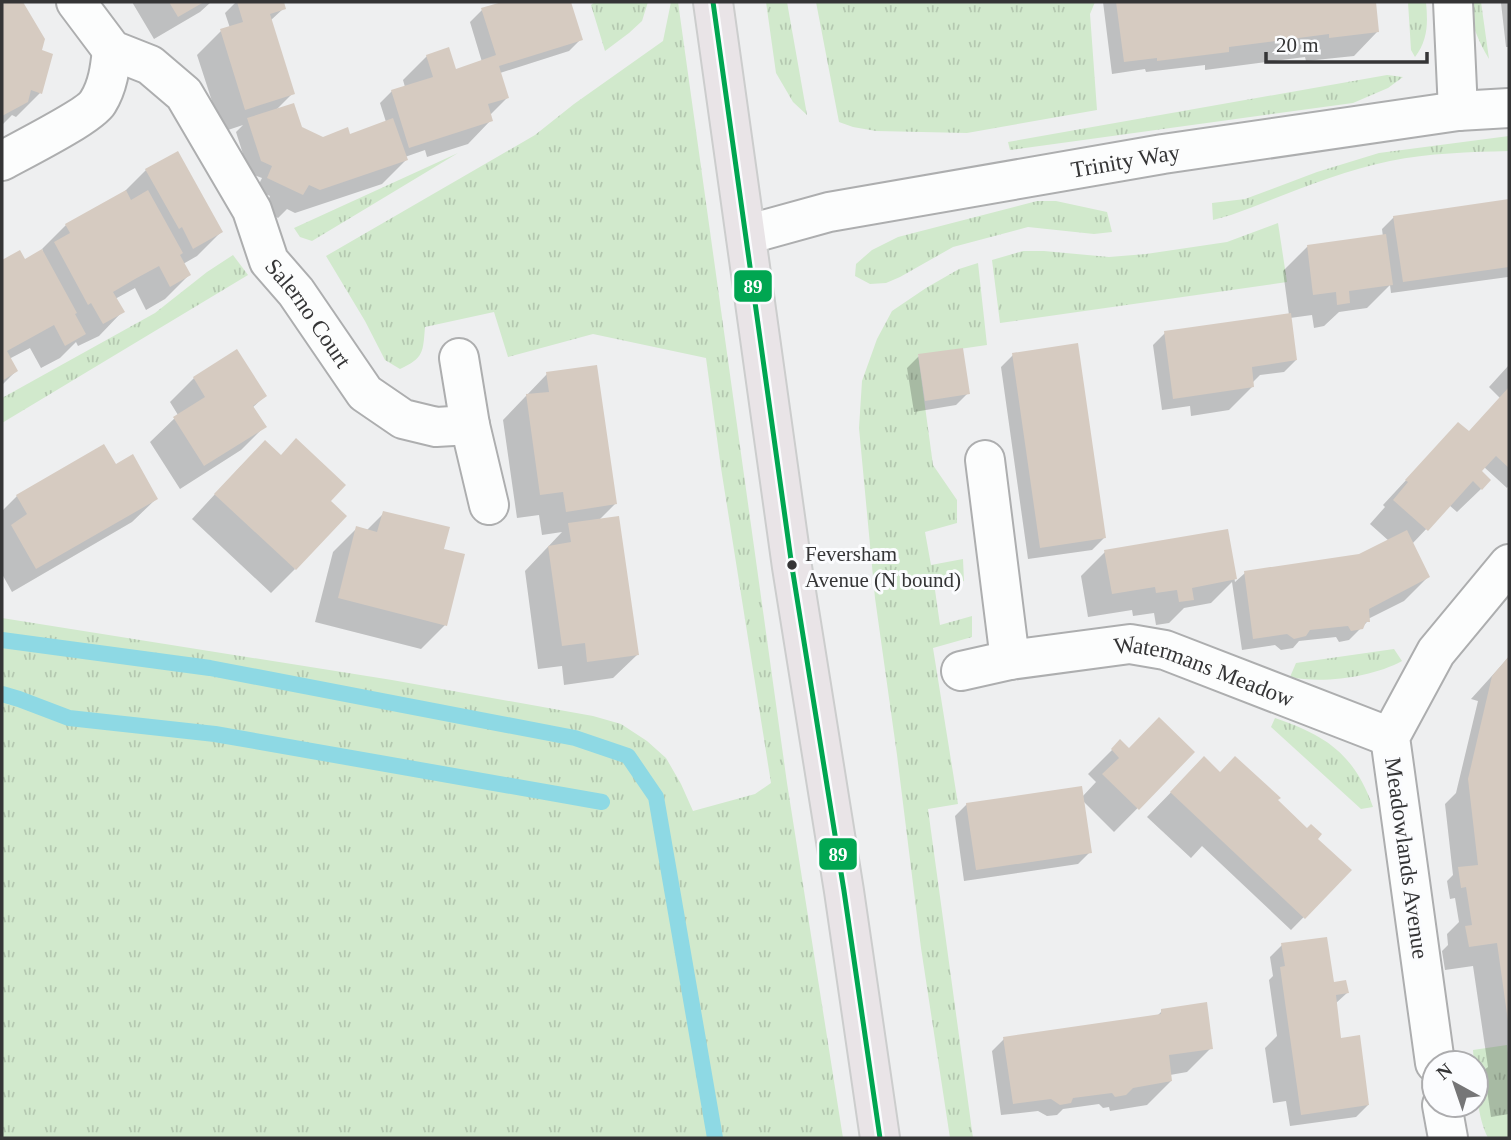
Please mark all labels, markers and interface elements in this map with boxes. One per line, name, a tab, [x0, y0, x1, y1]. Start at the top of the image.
scale bar	[1266, 21, 1427, 65]
text: 20 m	[1276, 33, 1319, 57]
street label: Trinity Way	[1069, 140, 1182, 183]
street label: Salerno Court	[260, 254, 356, 373]
line badge: 89	[733, 269, 773, 303]
text: 89	[744, 276, 763, 297]
place label: Feversham Avenue (N bound)	[805, 542, 961, 592]
marker: Feversham Avenue (N bound)	[785, 558, 799, 572]
street label: Watermans Meadow	[1112, 631, 1298, 712]
street label: Meadowlands Avenue	[1380, 756, 1433, 960]
line badge: 89	[818, 837, 858, 871]
text: 89	[829, 844, 848, 865]
north arrow	[1420, 1049, 1490, 1119]
text: N	[1432, 1059, 1457, 1084]

